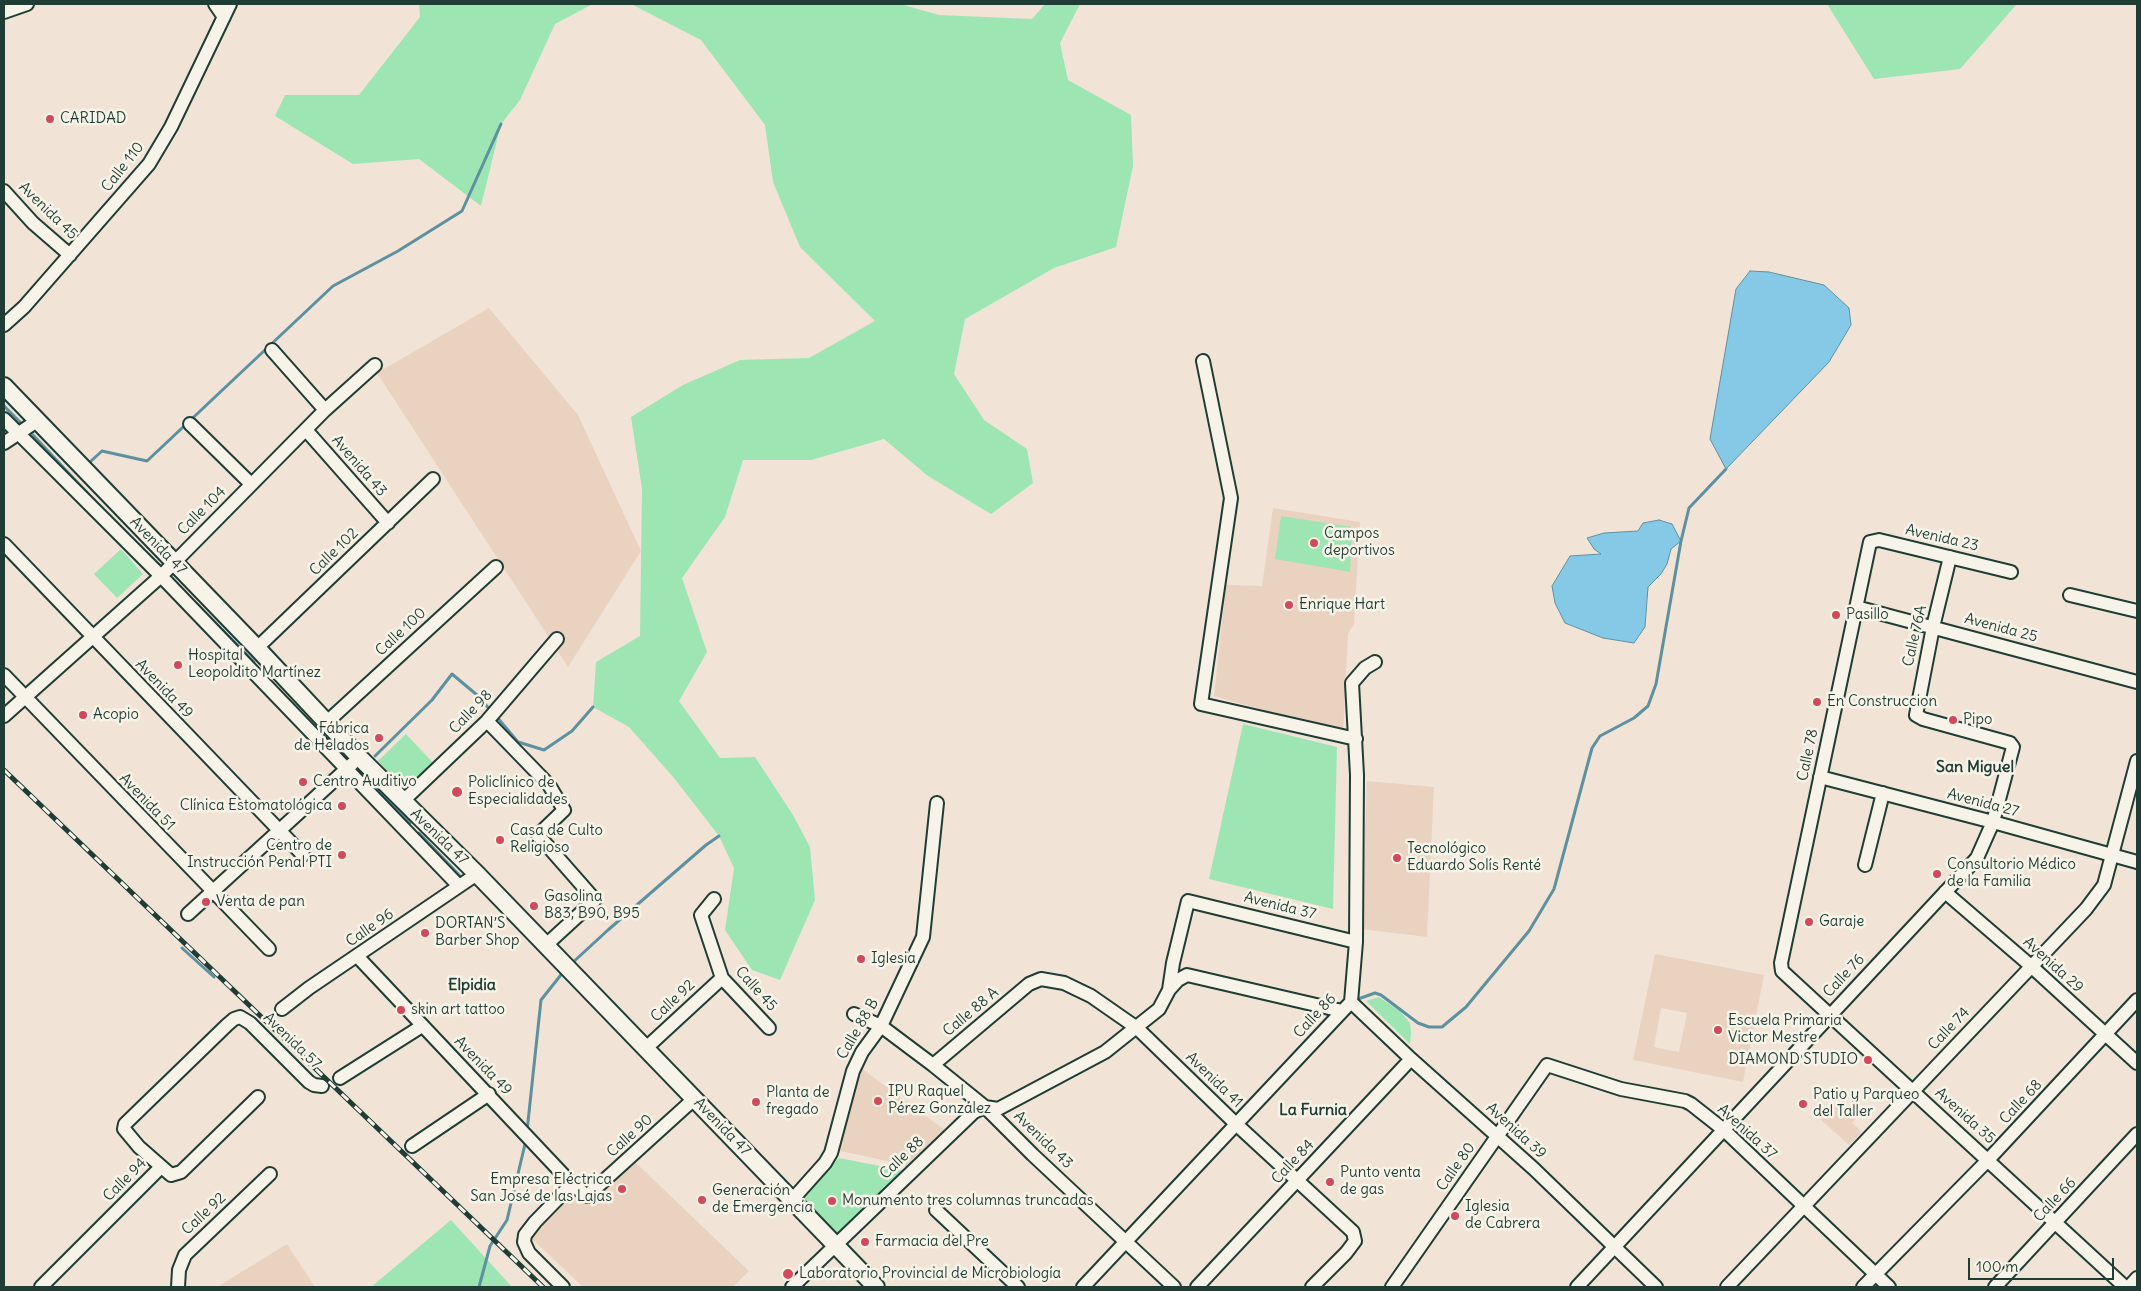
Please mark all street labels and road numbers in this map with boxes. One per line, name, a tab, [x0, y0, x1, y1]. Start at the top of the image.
street label: Calle 110	[98, 138, 148, 196]
street label: Avenida 45	[15, 178, 81, 244]
street label: Avenida 43	[328, 432, 390, 500]
street label: Calle 104	[174, 483, 230, 539]
street label: Avenida 47	[126, 513, 190, 579]
street label: Avenida 23	[1904, 521, 1980, 555]
street label: Calle 102	[306, 524, 362, 580]
street label: Calle 100	[372, 604, 430, 660]
street label: Calle 76A	[1899, 604, 1931, 668]
street label: Avenida 25	[1963, 610, 2039, 646]
street label: Avenida 49	[131, 656, 197, 722]
street label: Calle 98	[446, 686, 496, 738]
street label: Calle 78	[1794, 727, 1822, 783]
street label: Avenida 51	[115, 770, 179, 834]
street label: Avenida 27	[1945, 785, 2021, 821]
street label: Avenida 47	[406, 805, 472, 869]
street label: Avenida 37	[1242, 888, 1318, 924]
street label: Calle 96	[343, 905, 397, 951]
street label: Avenida 29	[2019, 933, 2087, 997]
street label: Calle 76	[1820, 951, 1868, 1001]
street label: Calle 45	[731, 963, 781, 1015]
street label: Calle 92	[647, 976, 699, 1026]
street label: Calle 88 A	[939, 984, 1003, 1040]
street label: Calle 86	[1290, 990, 1340, 1042]
street label: Calle 88 B	[833, 995, 883, 1063]
street label: Calle 74	[1924, 1004, 1974, 1054]
street label: Avenida 57	[259, 1009, 325, 1073]
street label: Avenida 49	[450, 1033, 516, 1099]
street label: Avenida 41	[1182, 1048, 1246, 1112]
street label: Calle 68	[1996, 1076, 2046, 1128]
street label: Avenida 35	[1931, 1084, 1999, 1148]
street label: Avenida 47	[690, 1094, 754, 1160]
street label: Avenida 39	[1482, 1099, 1550, 1163]
street label: Avenida 37	[1714, 1101, 1780, 1163]
street label: Avenida 43	[1010, 1107, 1076, 1173]
street label: Calle 90	[603, 1111, 657, 1161]
street label: Calle 88	[876, 1133, 928, 1183]
street label: Calle 84	[1268, 1136, 1318, 1188]
street label: Calle 80	[1433, 1139, 1479, 1195]
street label: Calle 94	[100, 1155, 150, 1205]
street label: Calle 66	[2030, 1174, 2080, 1226]
street label: Calle 92	[178, 1189, 230, 1239]

